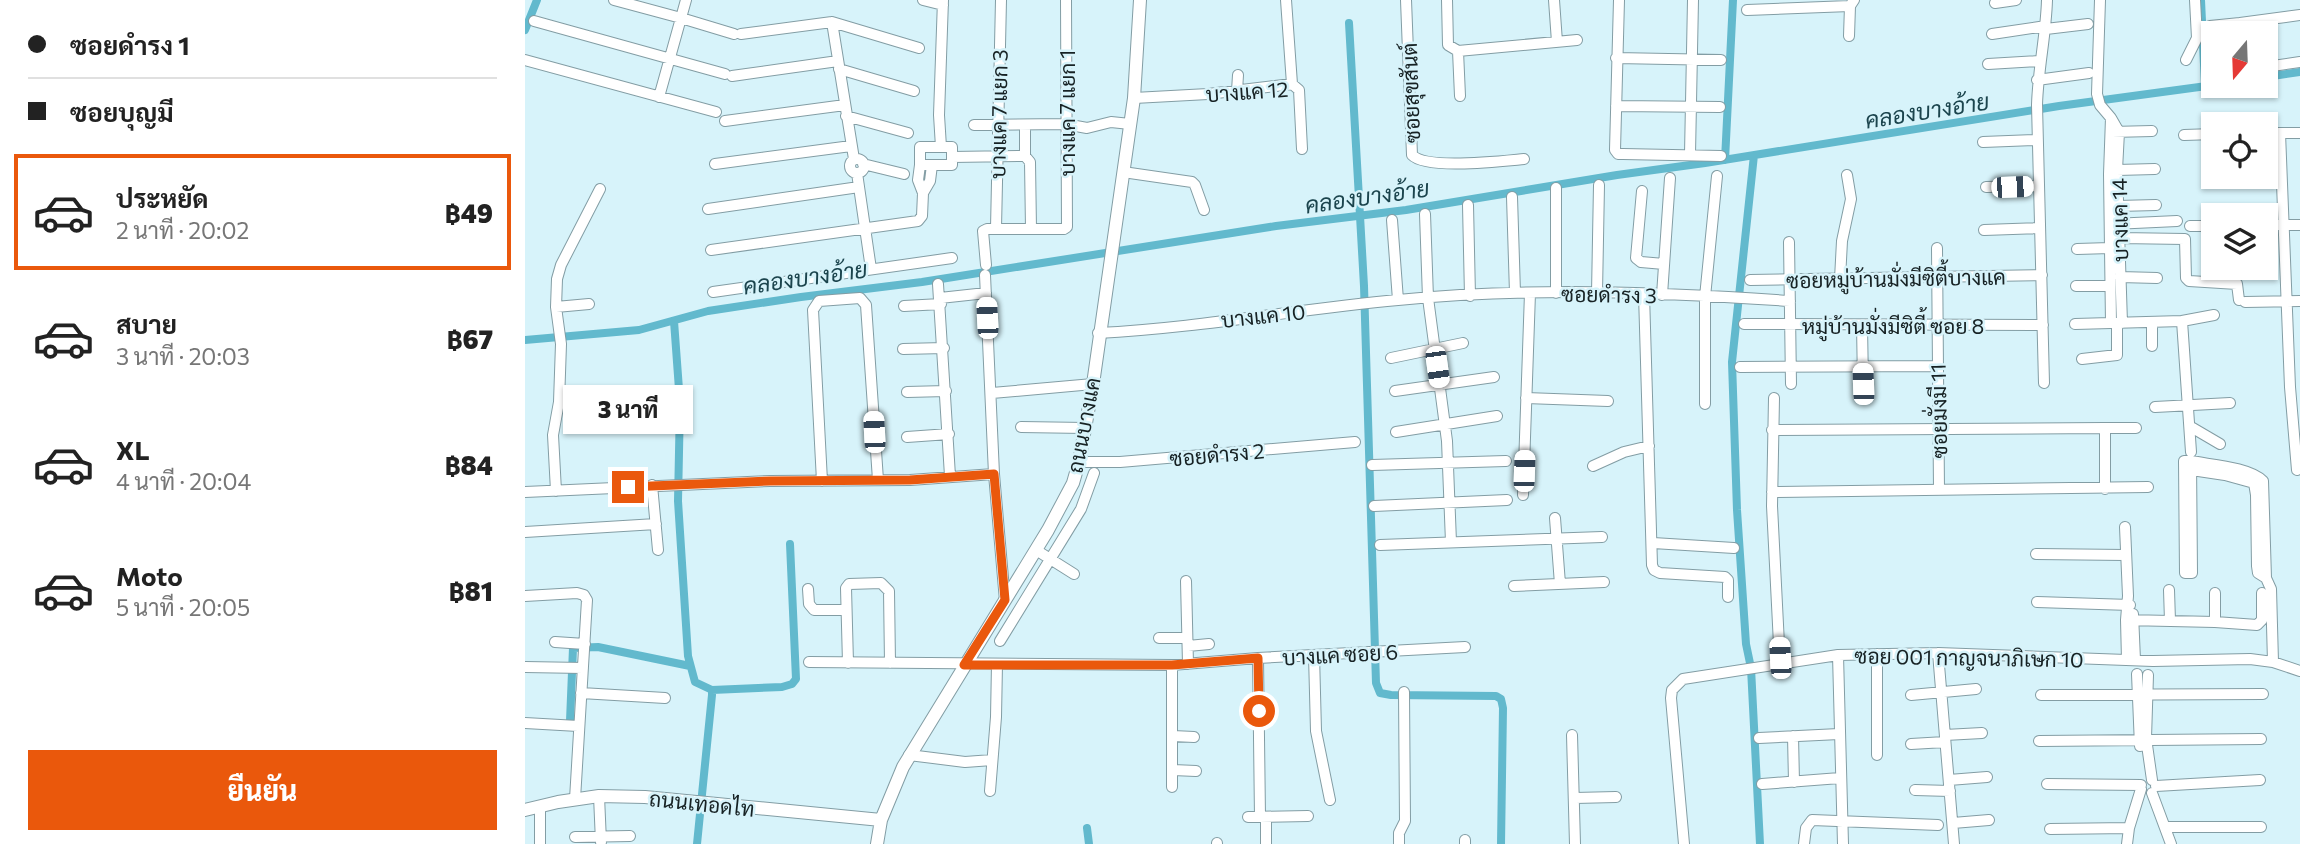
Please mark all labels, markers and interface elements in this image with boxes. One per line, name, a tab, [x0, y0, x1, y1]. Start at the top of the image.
north arrow	[2201, 21, 2279, 98]
map controls	[2201, 21, 2278, 280]
text: ซอยดำรง 1	[70, 29, 190, 60]
street label: ซอยสุขสันต์	[1396, 42, 1427, 144]
street label: บางแค 7 แยก 3	[984, 49, 1012, 179]
street label: บางแค 7 แยก 1	[1054, 50, 1079, 176]
street label: บางแค 12	[1205, 76, 1289, 106]
water label: คลองบางอ้าย	[1863, 86, 1991, 134]
text: ซอยบุญมี	[70, 96, 174, 127]
button: locate	[2201, 112, 2278, 189]
water label: คลองบางอ้าย	[1303, 173, 1431, 219]
car	[1991, 176, 2034, 198]
street label: บางแค 14	[2106, 178, 2132, 262]
icon: car	[32, 181, 95, 244]
text: ประหยัด	[116, 182, 209, 213]
text: ฿49	[445, 197, 493, 228]
button: layers	[2201, 203, 2278, 280]
text: 2 นาที · 20:02	[116, 216, 249, 244]
water label: คลองบางอ้าย	[741, 254, 869, 300]
street label: ซอยหมู่บ้านมั่งมีซิตี้บางแค	[1786, 258, 2006, 296]
street label: ซอยดำรง 3	[1561, 281, 1657, 307]
car	[976, 296, 999, 340]
street label: บางแค 10	[1220, 298, 1306, 332]
icon: car	[32, 307, 95, 370]
street label: หมู่บ้านมั่งมีซิตี้ ซอย 8	[1802, 307, 1984, 342]
text: สบาย	[116, 308, 177, 339]
text: ฿67	[447, 323, 493, 354]
text: 3 นาที · 20:03	[116, 342, 250, 370]
car	[1424, 345, 1451, 389]
car	[1852, 363, 1875, 405]
street label: ซอยมั่งมี 11	[1919, 363, 1951, 459]
street label: ถนนบางแค	[1061, 375, 1105, 475]
callout: 3 นาที	[563, 386, 693, 434]
text: 3 นาที	[598, 395, 658, 423]
car	[863, 410, 886, 454]
icon: car	[32, 433, 95, 496]
text: XL	[116, 434, 150, 465]
street label: ซอยดำรง 2	[1168, 437, 1266, 471]
text: ฿84	[445, 449, 493, 480]
car	[1513, 450, 1536, 492]
text: 4 นาที · 20:04	[116, 467, 251, 495]
route end	[612, 471, 644, 503]
icon: car	[32, 559, 95, 622]
text: Moto	[116, 560, 183, 591]
text: ฿81	[449, 575, 493, 606]
text: 5 นาที · 20:05	[116, 593, 250, 621]
car	[1769, 636, 1792, 680]
street label: บางแค ซอย 6	[1281, 638, 1399, 670]
street label: ซอย 001 กาญจนาภิเษก 10	[1854, 643, 2084, 672]
route start	[1243, 695, 1275, 727]
button: ยืนยัน	[28, 750, 497, 830]
street label: ถนนเทอดไท	[648, 785, 756, 821]

